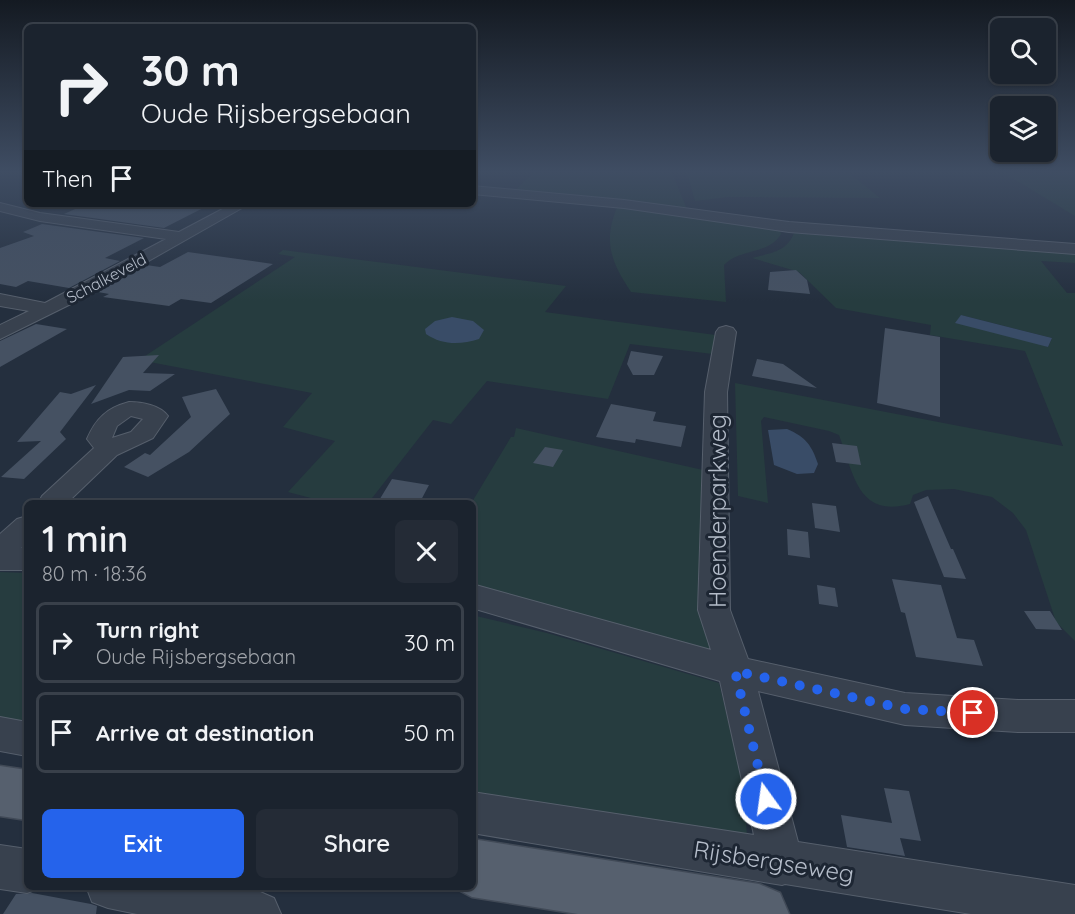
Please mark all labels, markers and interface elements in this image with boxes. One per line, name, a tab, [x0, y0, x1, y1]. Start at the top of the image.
map controls	[990, 18, 1056, 162]
button: search	[990, 18, 1056, 84]
text: 30 m	[141, 44, 240, 97]
icon: right	[42, 48, 120, 126]
text: Oude Rijsbergsebaan	[141, 96, 411, 130]
button: layers	[990, 96, 1056, 162]
icon: arrive	[105, 162, 138, 195]
text: Then	[42, 165, 93, 193]
street label: Schalkeveld	[63, 249, 149, 307]
street label: Hoenderparkweg	[702, 414, 732, 608]
text: 1 min	[42, 516, 128, 561]
button: close	[395, 520, 458, 583]
text: 80 m · 18:36	[42, 561, 146, 586]
text: Turn right	[96, 616, 200, 644]
icon: right	[45, 626, 78, 659]
text: 30 m	[404, 629, 455, 657]
text: Oude Rijsbergsebaan	[96, 644, 296, 669]
pin	[947, 687, 998, 738]
icon: arrive	[956, 696, 989, 729]
icon: arrive	[45, 716, 78, 749]
text: Arrive at destination	[96, 719, 314, 747]
text: 50 m	[404, 719, 455, 747]
position arrow	[734, 767, 798, 831]
button: Exit	[42, 809, 244, 878]
button: Share	[256, 809, 458, 878]
street label: Rijsbergseweg	[692, 834, 856, 888]

